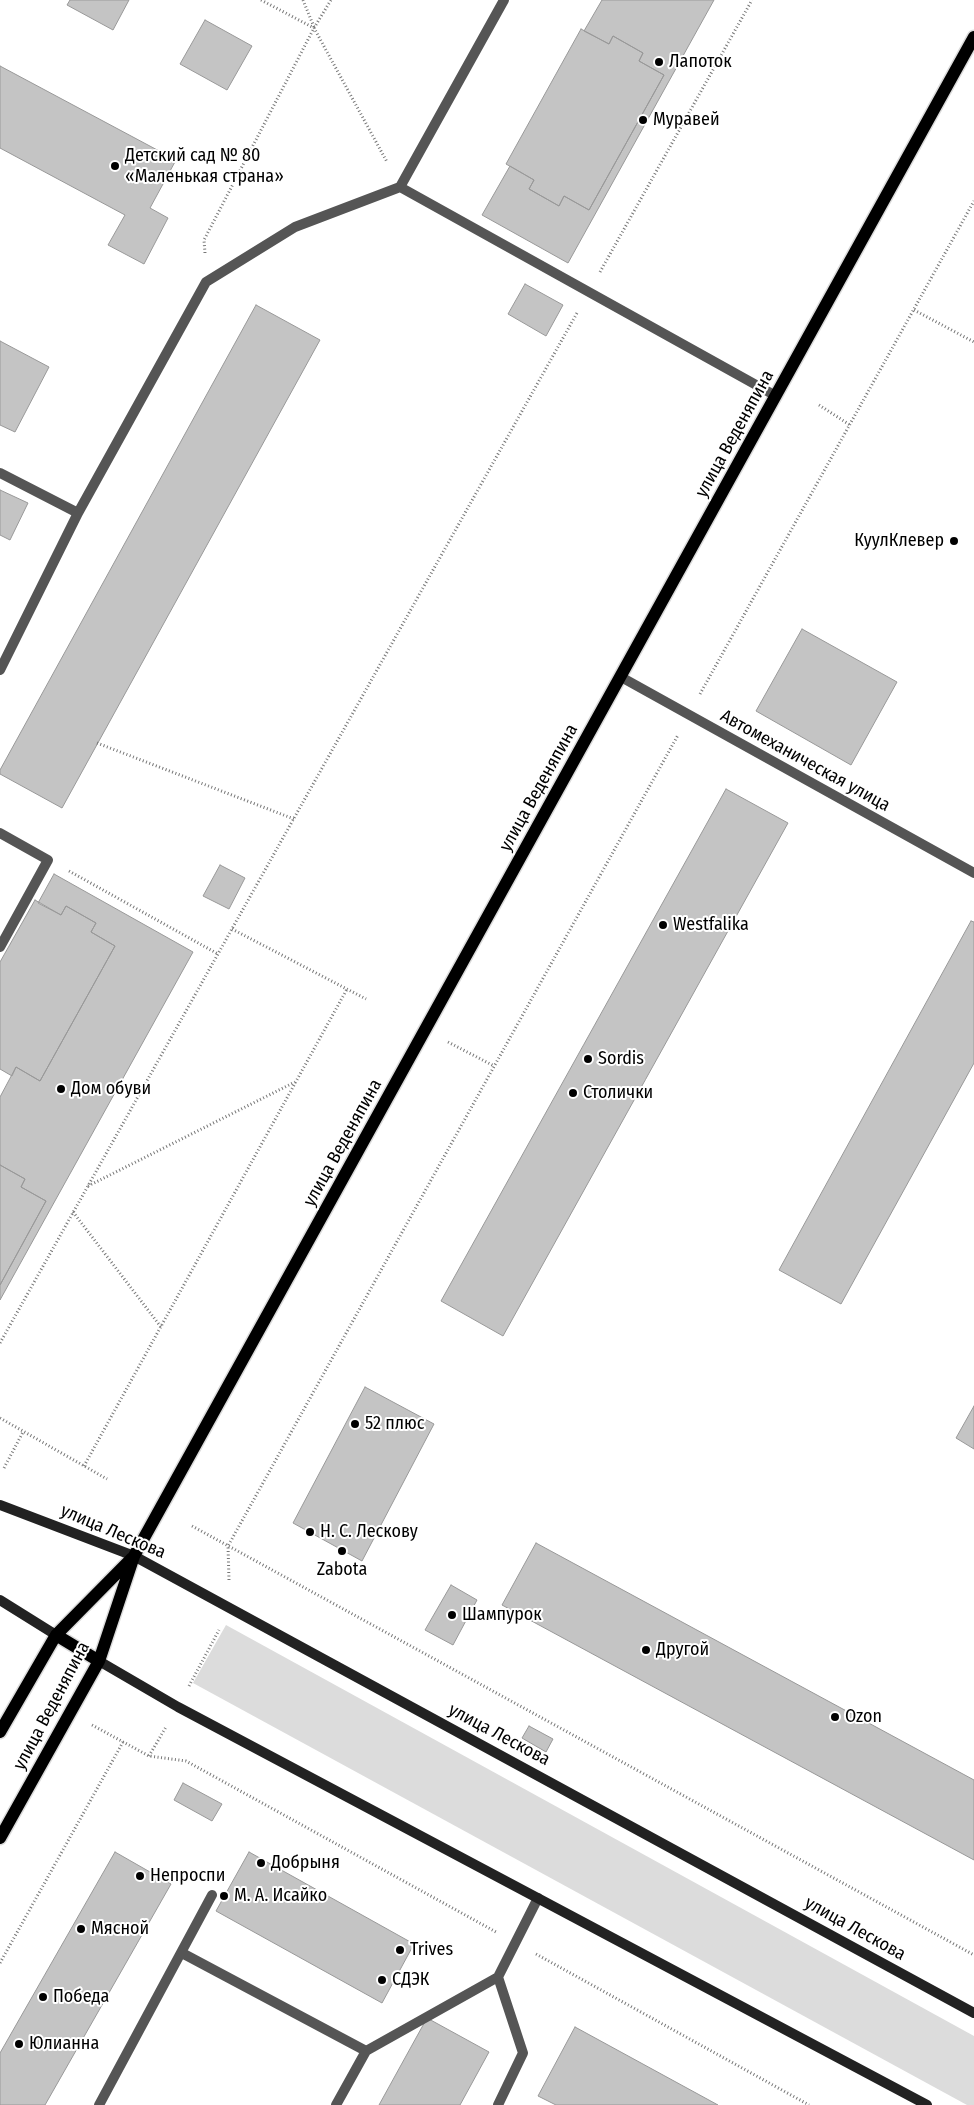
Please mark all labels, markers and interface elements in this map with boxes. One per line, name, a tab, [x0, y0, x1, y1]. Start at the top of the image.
place label: Лапоток	[669, 51, 732, 73]
marker: Лапоток	[653, 56, 665, 68]
place label: Муравей	[653, 109, 720, 131]
marker: Муравей	[637, 114, 649, 126]
place label: Детский сад № 80 «Маленькая страна»	[125, 145, 284, 188]
marker: Детский сад № 80 «Маленькая страна»	[109, 160, 121, 172]
street label: улица Веденяпина	[691, 367, 779, 501]
place label: КуулКлевер	[854, 530, 944, 552]
marker: КуулКлевер	[948, 535, 960, 547]
street label: Автомеханическая улица	[716, 705, 894, 817]
street label: улица Веденяпина	[495, 721, 583, 855]
place label: Westfalika	[673, 914, 749, 936]
marker: Westfalika	[657, 919, 669, 931]
place label: Sordis	[598, 1048, 644, 1070]
marker: Sordis	[582, 1053, 594, 1065]
street label: улица Веденяпина	[299, 1076, 387, 1210]
place label: Дом обуви	[71, 1078, 151, 1100]
place label: Столички	[583, 1082, 653, 1104]
marker: Дом обуви	[55, 1083, 67, 1095]
marker: Столички	[567, 1087, 579, 1099]
place label: 52 плюс	[365, 1413, 425, 1435]
marker: 52 плюс	[349, 1418, 361, 1430]
street label: улица Лескова	[57, 1500, 169, 1564]
place label: Н. С. Лескову	[320, 1521, 418, 1543]
marker: Н. С. Лескову	[304, 1526, 316, 1538]
marker: Zabota	[336, 1545, 348, 1557]
place label: Zabota	[317, 1559, 367, 1581]
place label: Шампурок	[462, 1604, 542, 1626]
marker: Шампурок	[446, 1609, 458, 1621]
street label: улица Веденяпина	[9, 1638, 95, 1774]
place label: Другой	[656, 1639, 709, 1661]
marker: Другой	[640, 1644, 652, 1656]
street label: улица Лескова	[445, 1699, 553, 1771]
place label: Ozon	[845, 1706, 882, 1728]
marker: Ozon	[829, 1711, 841, 1723]
place label: Добрыня	[271, 1852, 340, 1874]
marker: Добрыня	[255, 1857, 267, 1869]
place label: Непроспи	[150, 1865, 225, 1887]
marker: Непроспи	[134, 1870, 146, 1882]
place label: М. А. Исайко	[234, 1885, 327, 1907]
marker: М. А. Исайко	[218, 1890, 230, 1902]
street label: улица Лескова	[801, 1892, 909, 1966]
place label: Мясной	[91, 1918, 149, 1940]
marker: Мясной	[75, 1923, 87, 1935]
place label: Trives	[410, 1939, 453, 1961]
marker: Trives	[394, 1944, 406, 1956]
place label: СДЭК	[392, 1969, 429, 1991]
marker: СДЭК	[376, 1974, 388, 1986]
place label: Победа	[53, 1986, 109, 2008]
marker: Победа	[37, 1991, 49, 2003]
place label: Юлианна	[29, 2033, 99, 2055]
marker: Юлианна	[13, 2038, 25, 2050]

